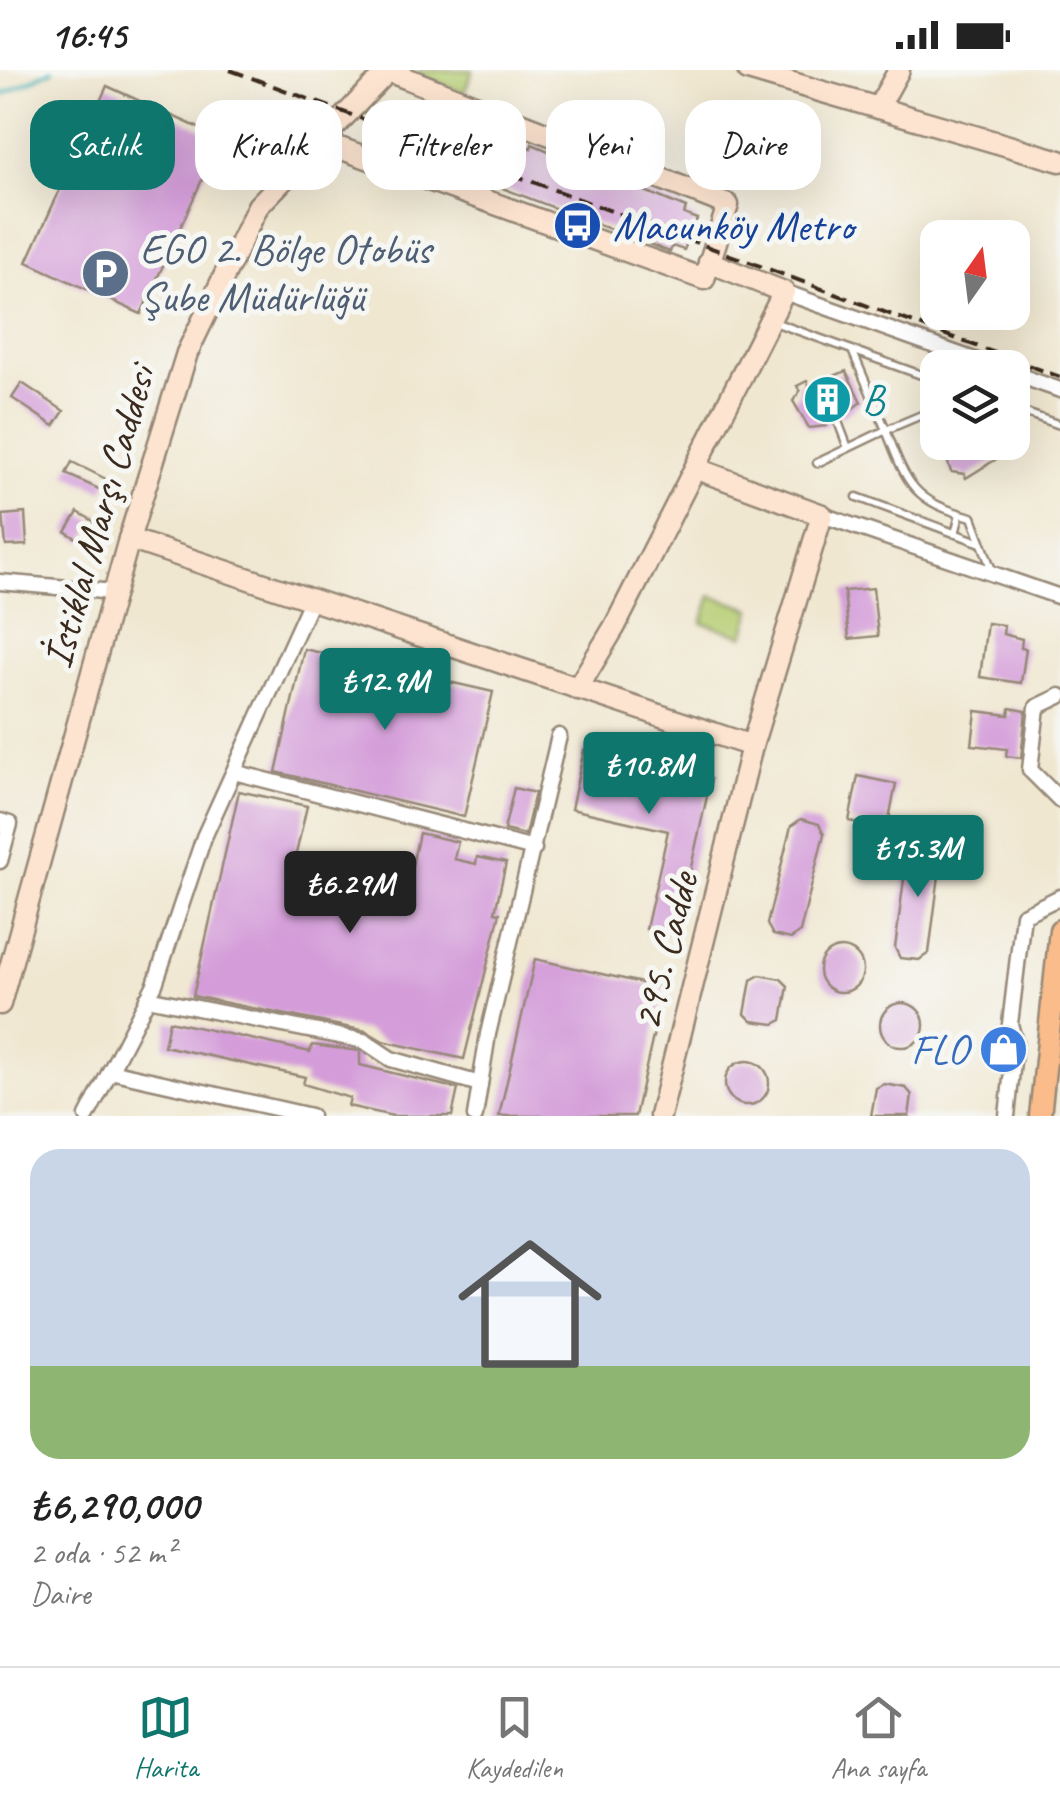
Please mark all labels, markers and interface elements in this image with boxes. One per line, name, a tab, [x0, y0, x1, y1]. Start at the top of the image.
text: 16:45	[50, 12, 126, 59]
chip: Satılık	[30, 100, 175, 190]
chip: Kiralık	[195, 100, 342, 190]
chip: Filtreler	[362, 100, 526, 190]
chip: Yeni	[546, 100, 665, 190]
chip: Daire	[685, 100, 821, 190]
bus stop icon: Macunköy Metro	[552, 200, 604, 252]
place label: Macunköy Metro	[613, 200, 857, 253]
north arrow	[920, 220, 1030, 330]
map controls	[920, 220, 1030, 460]
place label: EGO 2. Bölge Otobüs Şube Müdürlüğü	[140, 223, 434, 324]
parking icon: EGO 2. Bölge Otobüs Şube Müdürlüğü	[79, 247, 131, 299]
button: layers	[920, 350, 1030, 460]
street label: İstiklal Marşı Caddesi	[31, 355, 169, 674]
building icon: B	[801, 373, 853, 425]
place label: B	[862, 373, 887, 426]
pin: ₺12.9M	[304, 648, 466, 733]
text: ₺12.9M	[342, 660, 428, 701]
pin: ₺10.8M	[568, 732, 730, 817]
text: ₺10.8M	[605, 744, 693, 785]
pin: ₺15.3M	[837, 815, 999, 900]
text: ₺15.3M	[875, 827, 961, 868]
pin: ₺6.29M	[269, 851, 431, 936]
text: ₺6.29M	[306, 863, 394, 904]
street label: 295. Cadde	[620, 865, 711, 1035]
place label: FLO	[911, 1023, 972, 1076]
shop icon: FLO	[977, 1023, 1029, 1075]
icon: home	[440, 1214, 620, 1394]
text: ₺6,290,000	[30, 1479, 198, 1532]
text: 2 oda · 52 m²	[30, 1532, 175, 1573]
text: Daire	[30, 1573, 90, 1614]
tab: Harita	[134, 1690, 198, 1785]
tab: Kaydedilen	[466, 1690, 563, 1785]
tab: Ana sayfa	[831, 1690, 926, 1785]

